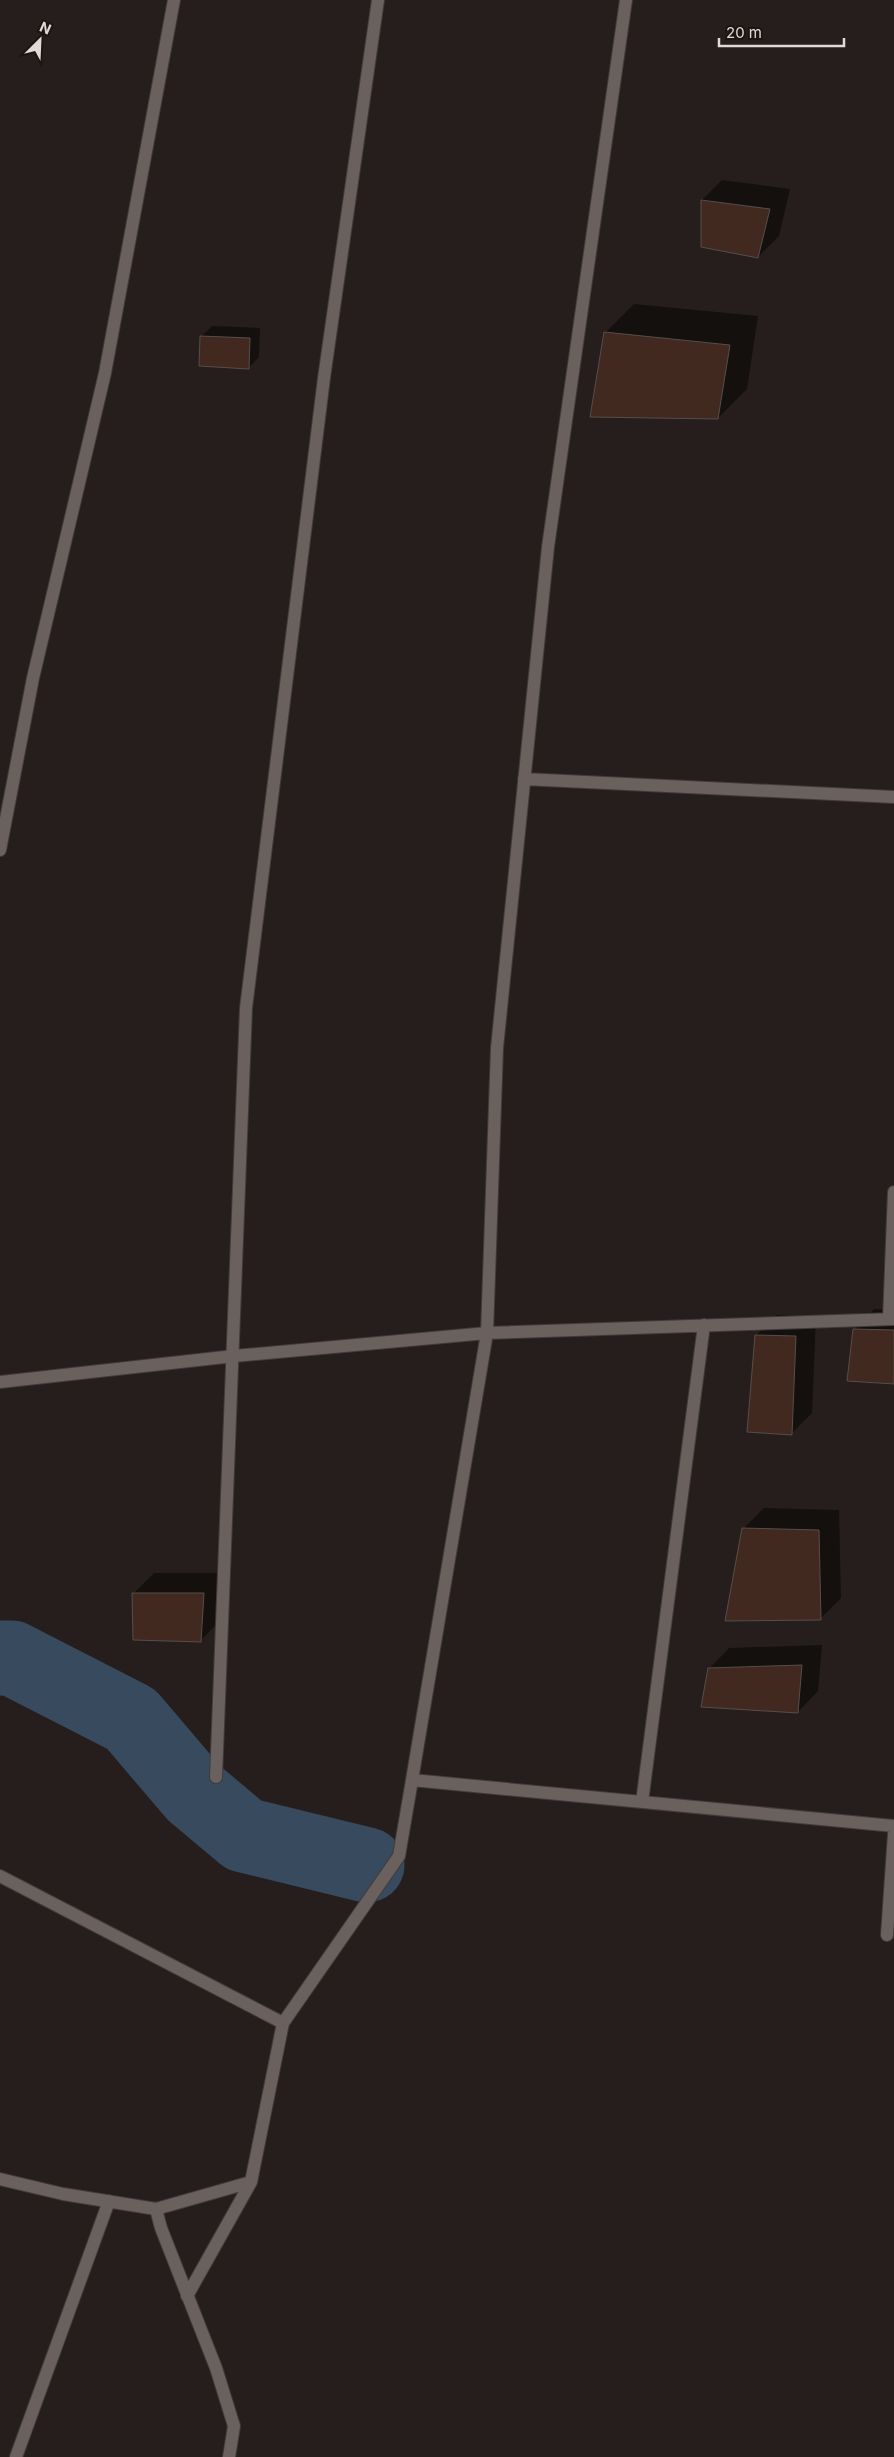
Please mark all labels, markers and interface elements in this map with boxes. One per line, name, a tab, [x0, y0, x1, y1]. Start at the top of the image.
north arrow	[15, 15, 65, 65]
scale bar	[719, 15, 844, 47]
text: N	[37, 18, 54, 38]
text: 20 m	[726, 23, 762, 42]

